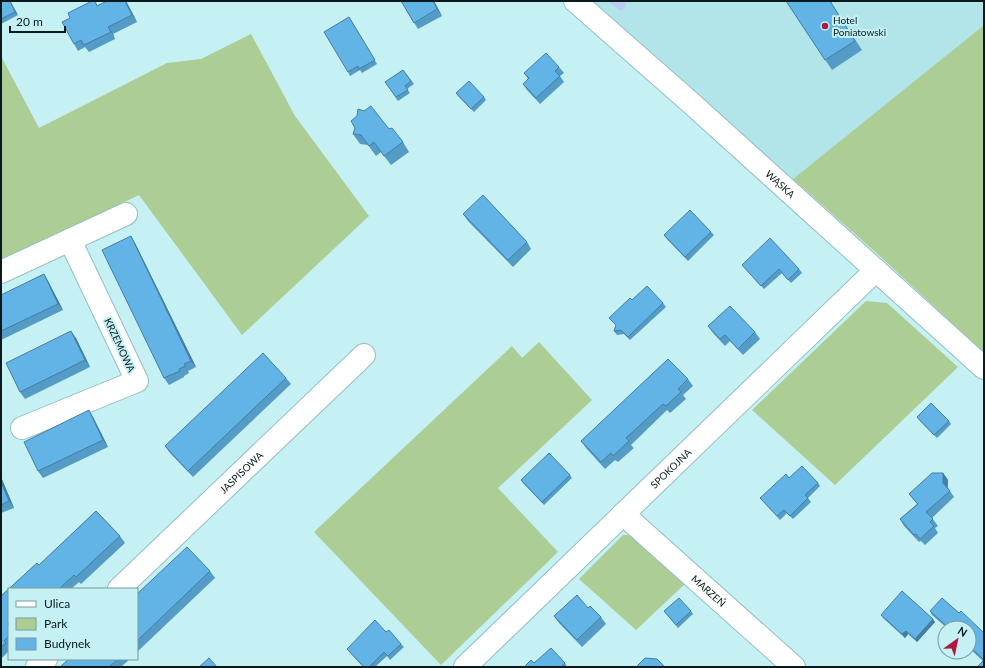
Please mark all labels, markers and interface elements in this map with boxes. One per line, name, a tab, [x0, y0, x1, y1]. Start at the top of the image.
scale bar	[10, 8, 65, 34]
text: 20 m	[16, 14, 43, 29]
place label: Hotel Poniatowski	[833, 14, 886, 38]
marker: Hotel Poniatowski	[820, 21, 830, 31]
street label: WĄSKA	[763, 167, 798, 200]
street label: KRZEMOWA	[102, 316, 138, 374]
street label: SPOKOJNA	[648, 446, 694, 491]
street label: JASPISOWA	[217, 449, 265, 496]
street label: MARZEŃ	[689, 572, 728, 609]
legend	[8, 588, 138, 660]
text: Ulica	[44, 596, 70, 611]
text: Park	[44, 616, 68, 631]
north arrow	[937, 620, 977, 660]
text: N	[956, 623, 970, 639]
text: Budynek	[44, 636, 91, 651]

